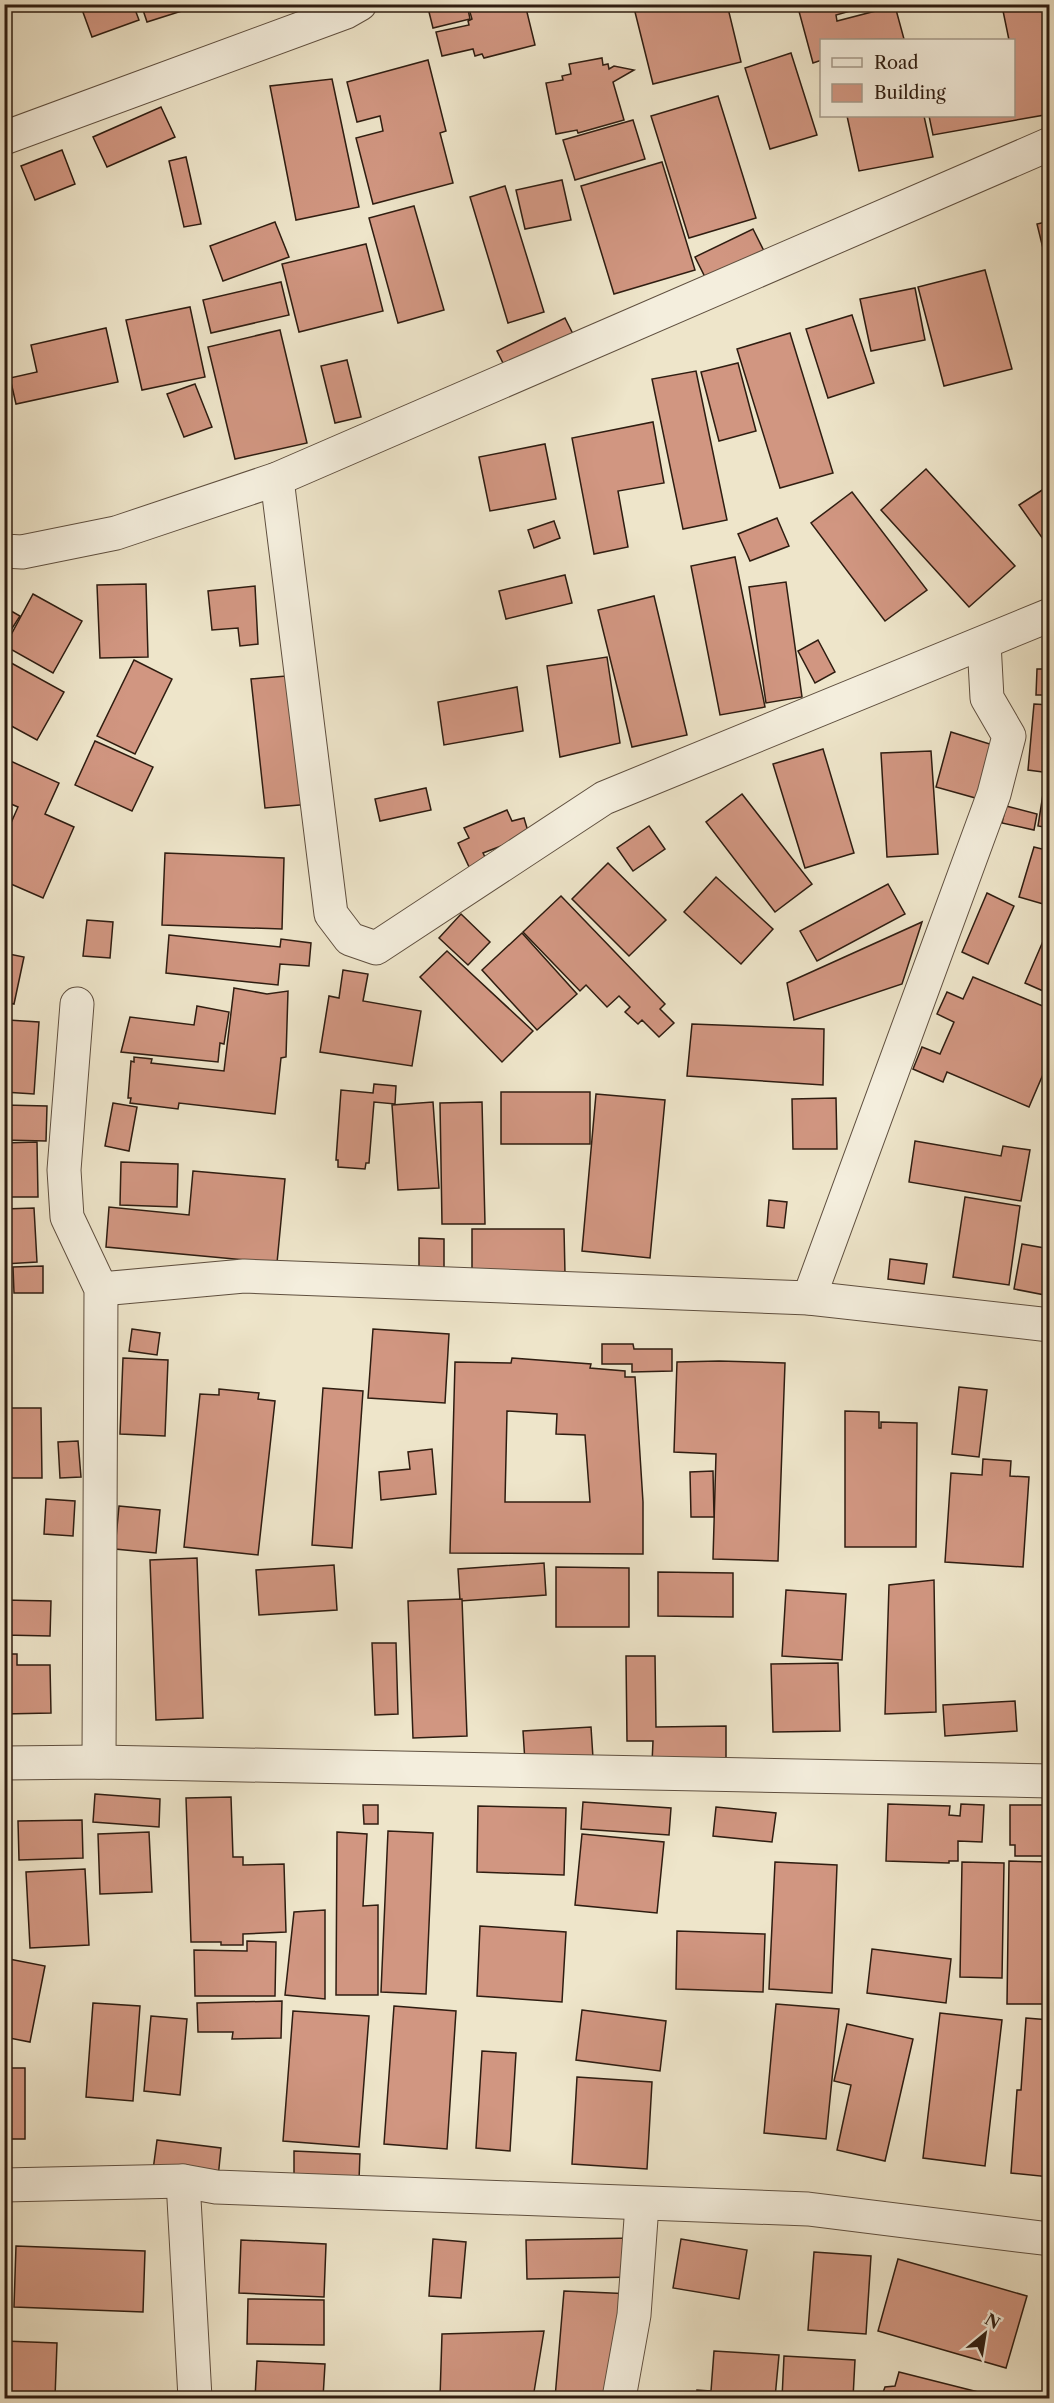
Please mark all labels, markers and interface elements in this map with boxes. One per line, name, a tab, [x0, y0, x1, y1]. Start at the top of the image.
legend	[820, 39, 1015, 117]
text: Road	[874, 52, 919, 74]
text: Building	[874, 82, 946, 104]
north arrow	[955, 2304, 1015, 2364]
text: N	[981, 2309, 1004, 2333]

